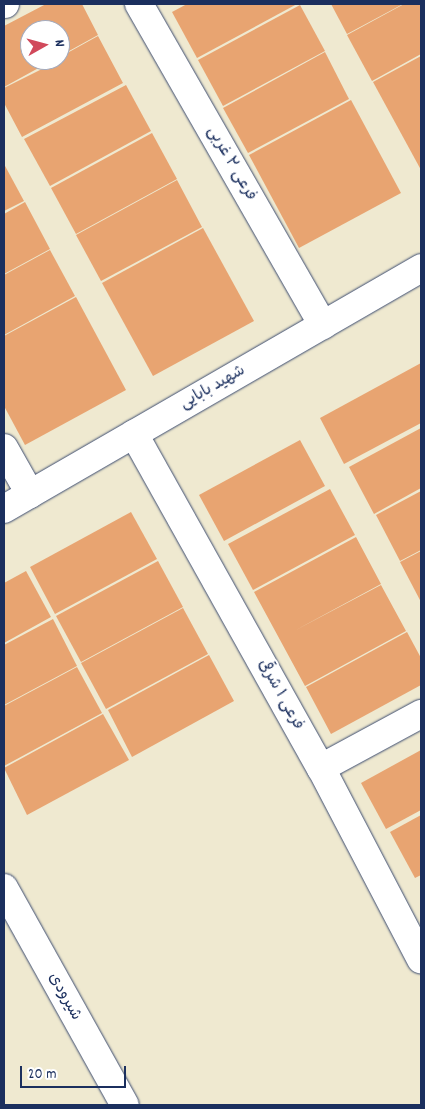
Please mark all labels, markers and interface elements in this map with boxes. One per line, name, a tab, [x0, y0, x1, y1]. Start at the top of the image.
north arrow	[20, 20, 70, 70]
text: N	[49, 39, 69, 48]
street label: فرعی ۲ غربی	[202, 123, 260, 205]
street label: شهید بابایی	[177, 362, 249, 414]
street label: فرعی ۱ شرقی	[253, 656, 307, 734]
street label: شیرودی	[43, 970, 85, 1024]
scale bar	[22, 1056, 129, 1088]
text: 20 m	[28, 1064, 56, 1086]

